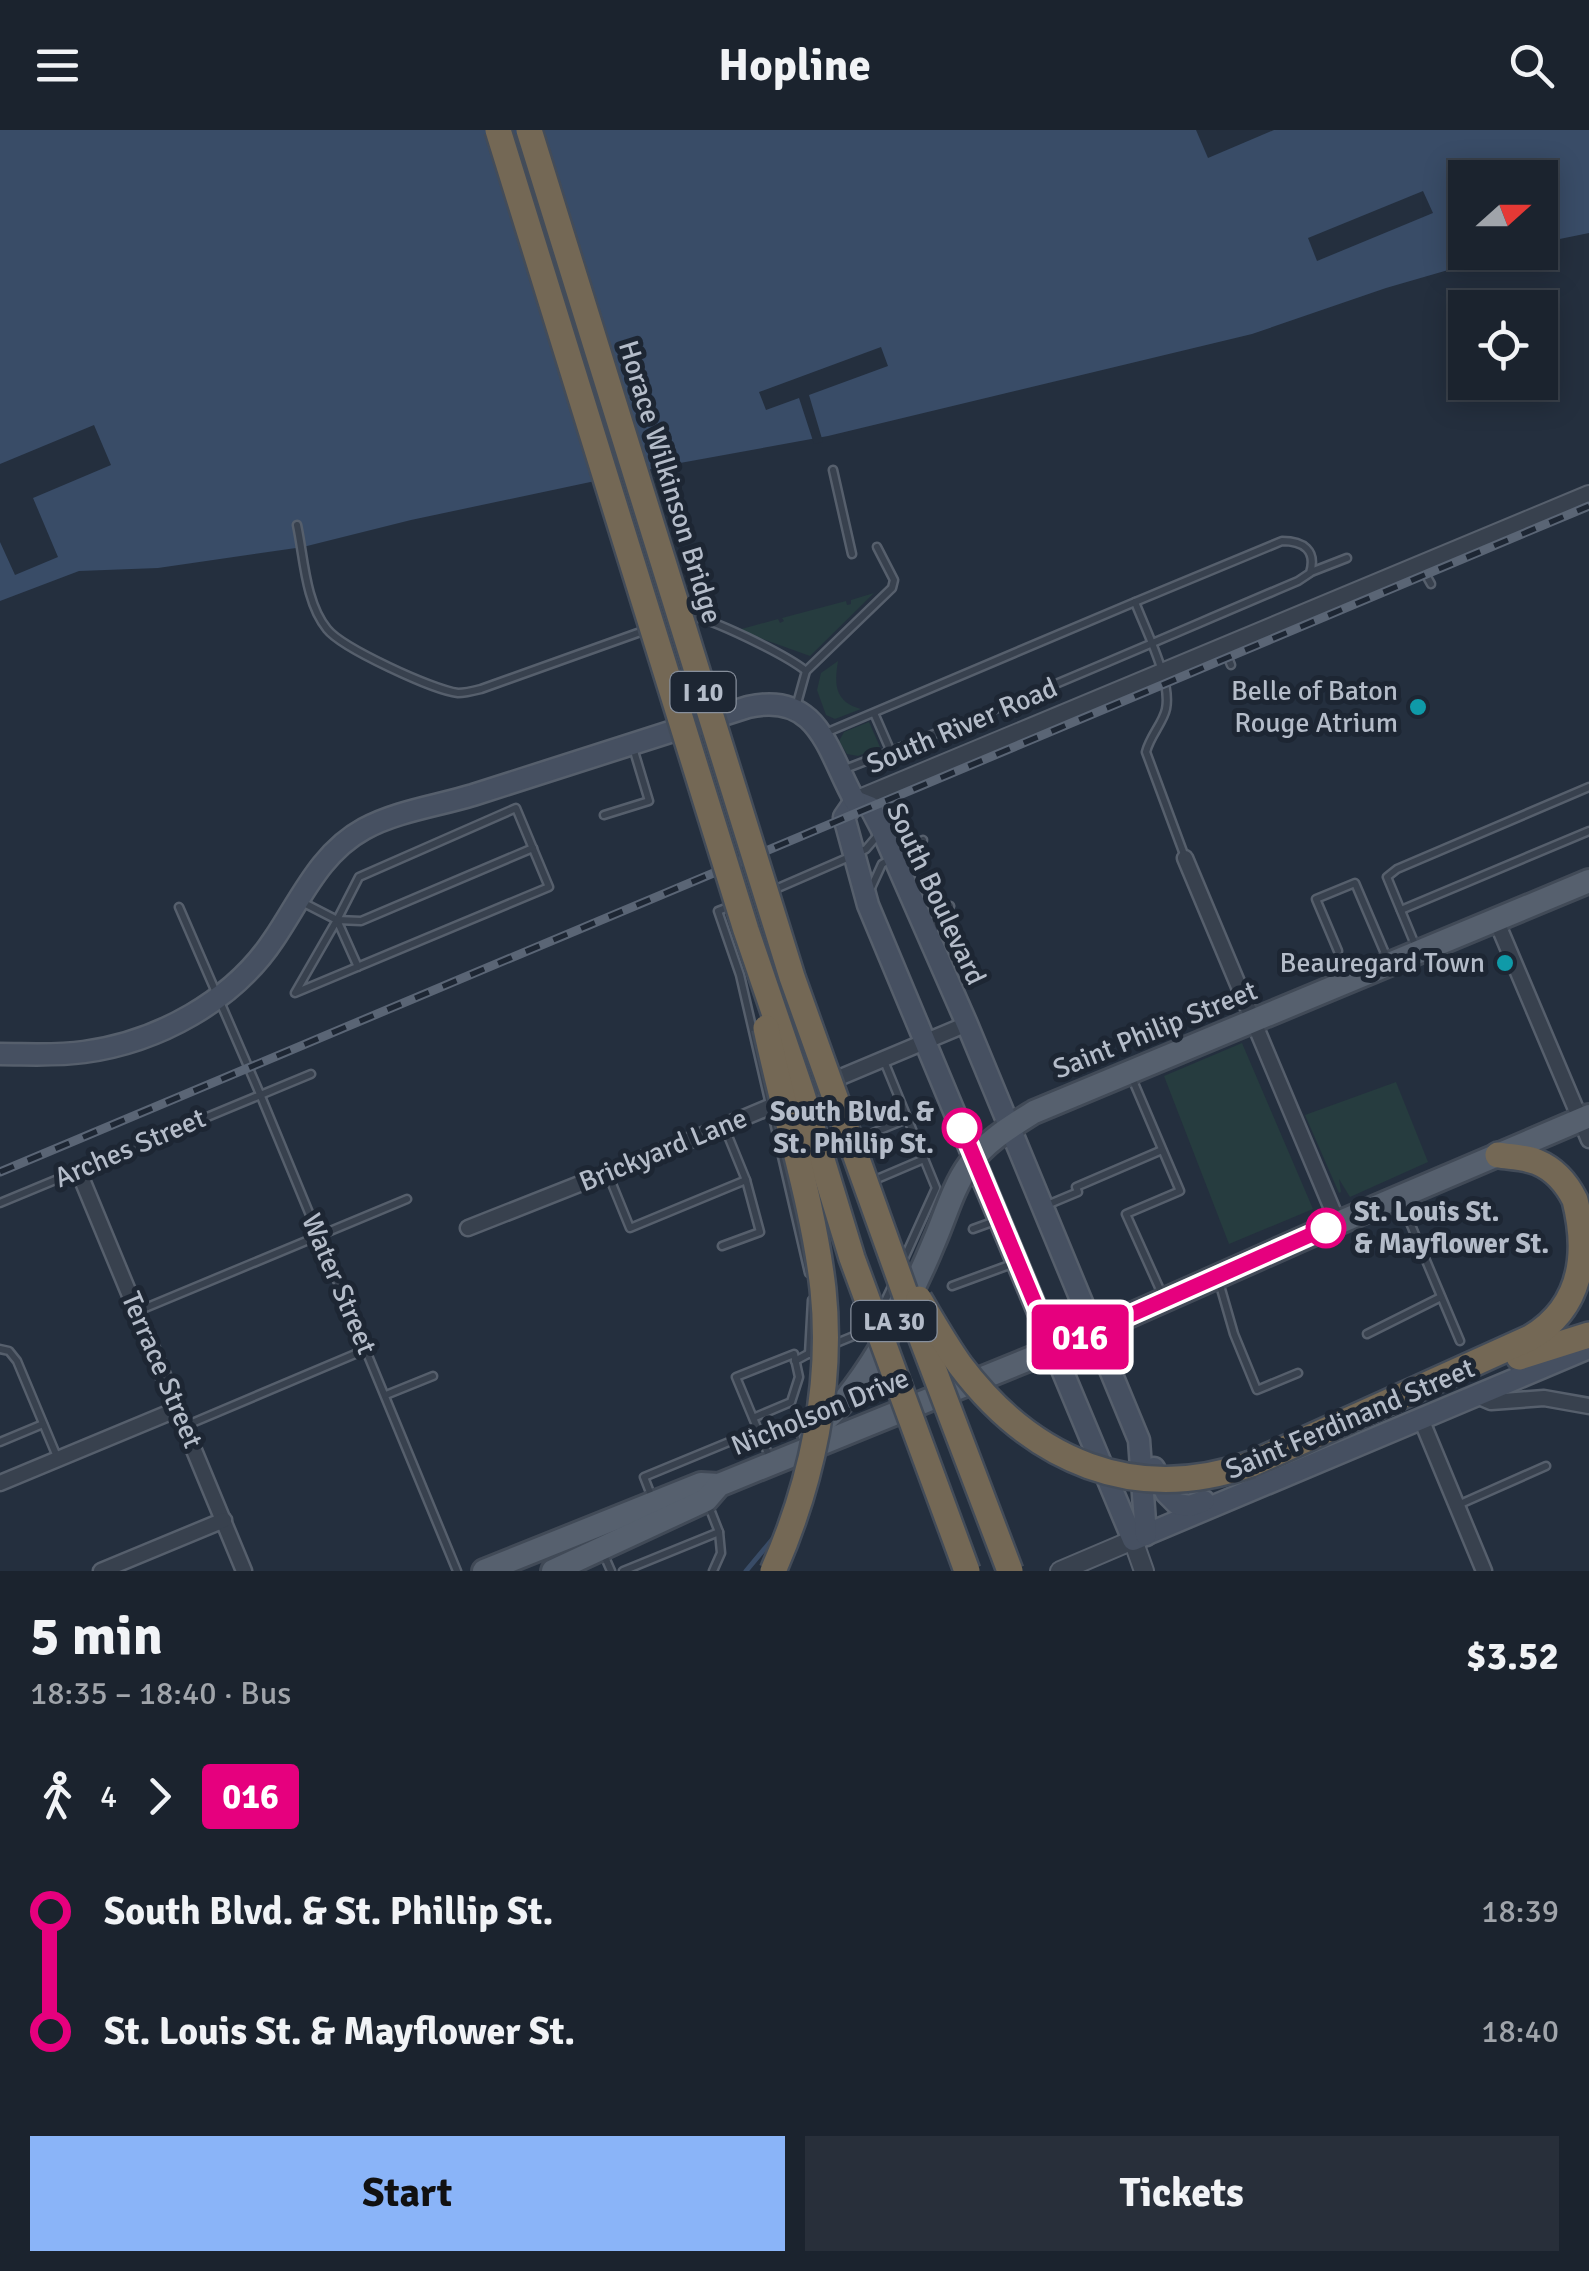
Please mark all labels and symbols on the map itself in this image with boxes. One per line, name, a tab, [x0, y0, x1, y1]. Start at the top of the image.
north arrow	[1448, 160, 1558, 270]
street label: Horace Wilkinson Bridge	[611, 336, 729, 628]
street label: South River Road	[862, 671, 1062, 781]
road number: I 10	[670, 672, 736, 712]
place label: Belle of Baton Rouge Atrium	[1231, 674, 1398, 740]
marker: Belle of Baton Rouge Atrium	[1407, 696, 1429, 718]
street label: South Boulevard	[879, 798, 993, 990]
place label: Beauregard Town	[1279, 946, 1485, 980]
marker: Beauregard Town	[1494, 952, 1516, 974]
street label: Saint Philip Street	[1048, 974, 1262, 1086]
place label: South Blvd. & St. Phillip St.	[770, 1095, 935, 1161]
street label: Arches Street	[49, 1101, 211, 1195]
street label: Brickyard Lane	[574, 1101, 752, 1199]
marker: South Blvd. & St. Phillip St.	[943, 1109, 981, 1147]
place label: St. Louis St. & Mayflower St.	[1354, 1195, 1549, 1261]
street label: Water Street	[294, 1208, 384, 1360]
marker: St. Louis St. & Mayflower St.	[1307, 1209, 1345, 1247]
street label: Terrace Street	[114, 1287, 210, 1453]
road number: LA 30	[852, 1301, 936, 1341]
line badge: 016	[1022, 1304, 1138, 1370]
street label: Saint Ferdinand Street	[1220, 1351, 1480, 1487]
street label: Nicholson Drive	[726, 1361, 914, 1463]

